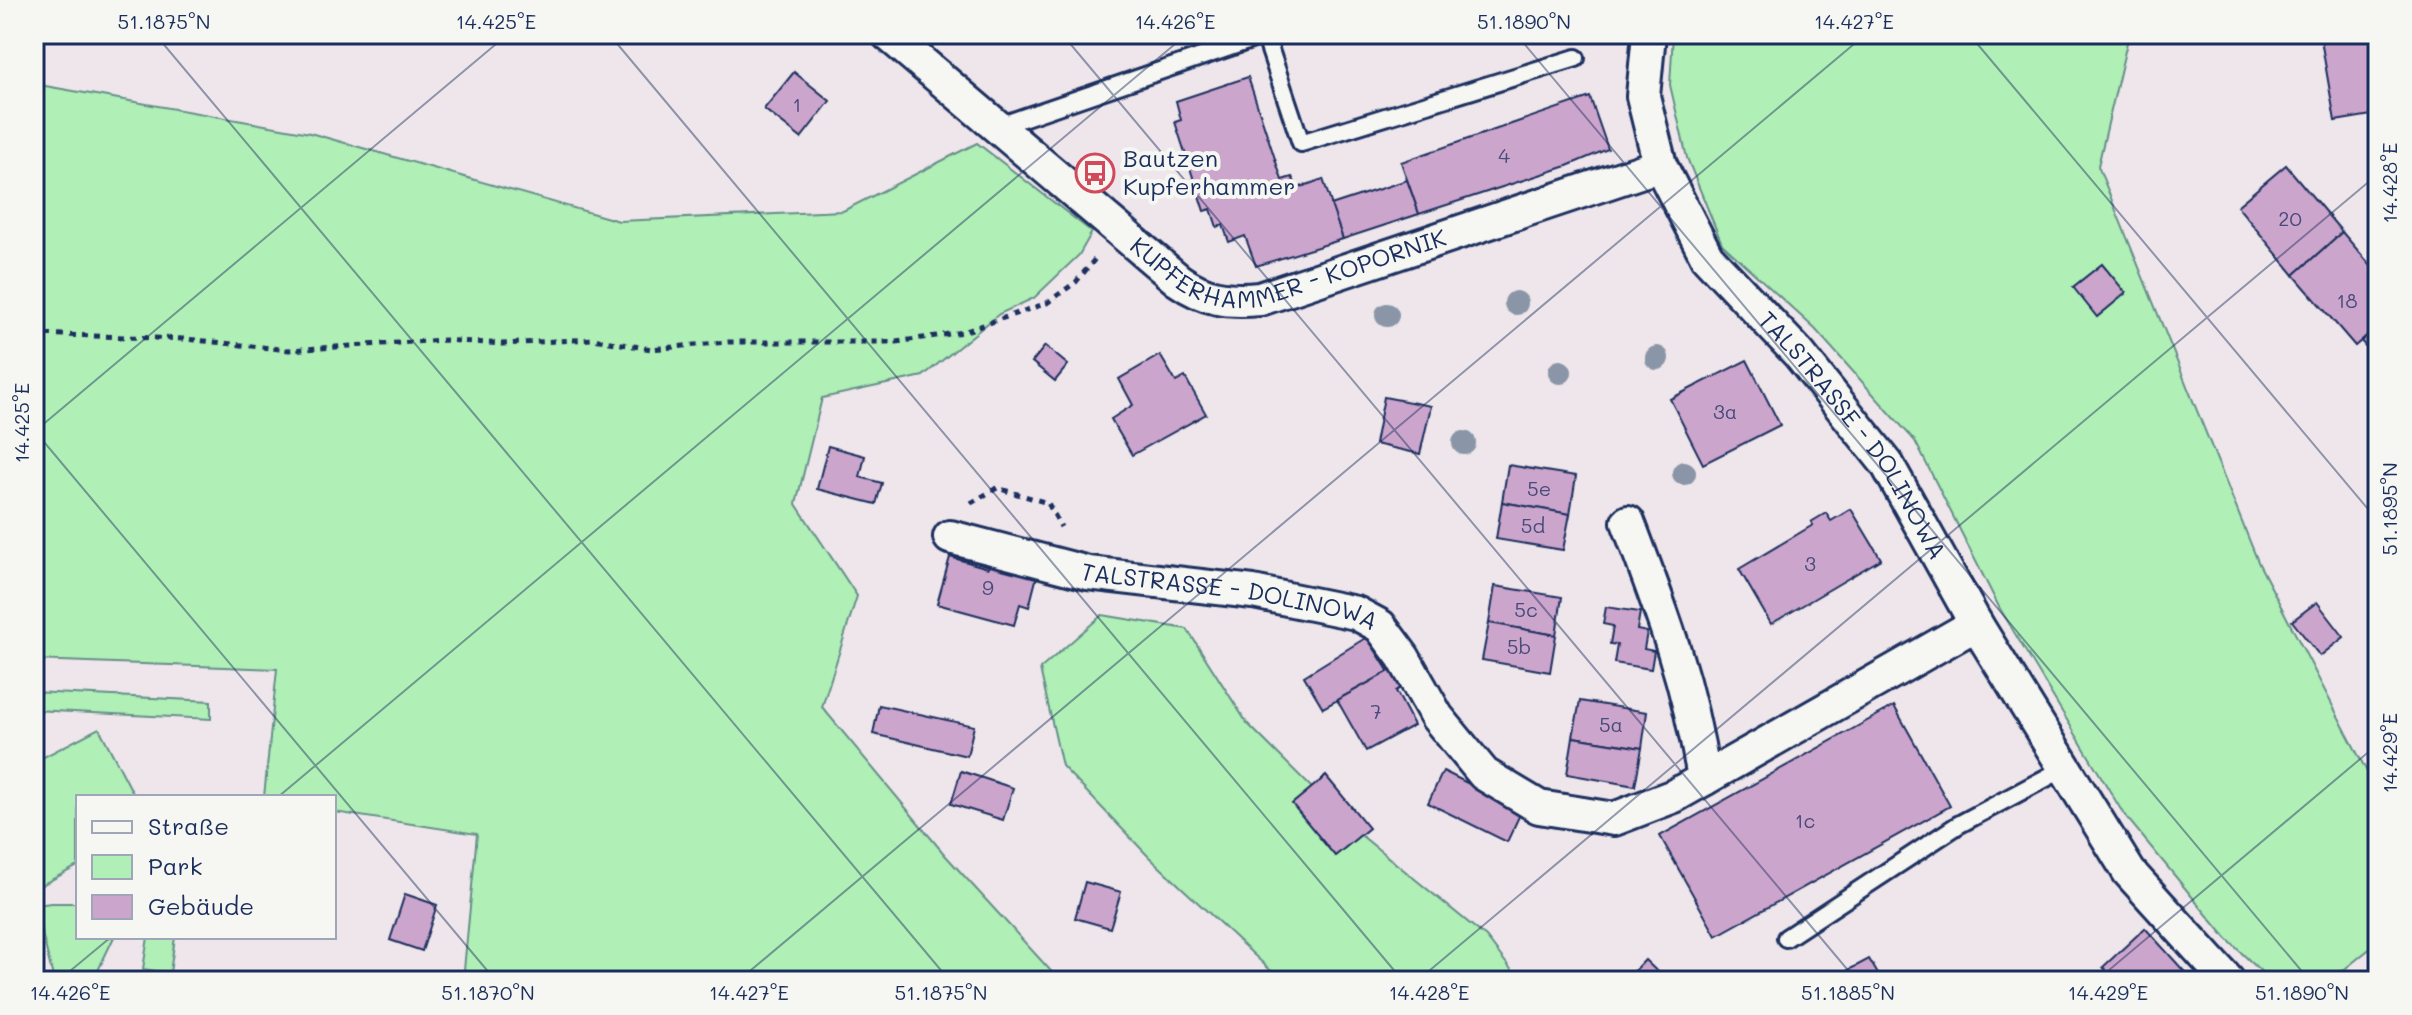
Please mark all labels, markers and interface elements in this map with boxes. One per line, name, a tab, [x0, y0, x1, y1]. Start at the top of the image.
text: 51.1875°N	[118, 8, 210, 34]
text: 14.425°E	[456, 8, 536, 34]
text: 14.426°E	[1135, 8, 1215, 34]
text: 51.1890°N	[1477, 8, 1571, 34]
text: 14.427°E	[1814, 8, 1894, 34]
house number: 1	[793, 91, 801, 117]
place label: Bautzen Kupferhammer	[1123, 142, 1295, 201]
house number: 4	[1498, 142, 1510, 168]
text: 14.428°E	[2376, 143, 2402, 223]
bus stop icon: Bautzen Kupferhammer	[1074, 152, 1116, 194]
house number: 20	[2278, 205, 2302, 231]
street label: KUPFERHAMMER - KOPORNIK	[1121, 220, 1461, 248]
text: KUPFERHAMMER - KOPORNIK	[1124, 221, 1450, 314]
house number: 18	[2336, 287, 2358, 313]
street label: TALSTRASSE - DOLINOWA	[1753, 304, 1954, 565]
text: 14.425°E	[8, 383, 34, 463]
house number: 3a	[1713, 398, 1737, 424]
text: 51.1895°N	[2376, 462, 2402, 556]
house number: 5e	[1527, 475, 1551, 501]
house number: 5d	[1521, 512, 1545, 538]
house number: 3	[1804, 550, 1816, 576]
street label: TALSTRASSE - DOLINOWA	[1078, 555, 1384, 636]
house number: 9	[982, 574, 994, 600]
house number: 5c	[1514, 596, 1538, 622]
house number: 5b	[1507, 633, 1531, 659]
house number: 7	[1370, 698, 1382, 724]
house number: 5a	[1599, 711, 1623, 737]
text: 14.429°E	[2376, 713, 2402, 793]
legend	[76, 795, 336, 939]
house number: 1c	[1795, 807, 1815, 833]
text: Straße	[148, 810, 229, 841]
text: Park	[148, 850, 202, 881]
text: Gebäude	[148, 890, 254, 921]
text: 14.426°E	[30, 979, 110, 1005]
text: 51.1870°N	[441, 979, 535, 1005]
text: 14.427°E	[709, 979, 789, 1005]
text: 51.1875°N	[895, 979, 987, 1005]
text: 14.428°E	[1389, 979, 1469, 1005]
text: 51.1885°N	[1801, 979, 1895, 1005]
text: 14.429°E	[2068, 979, 2148, 1005]
text: 51.1890°N	[2255, 979, 2349, 1005]

